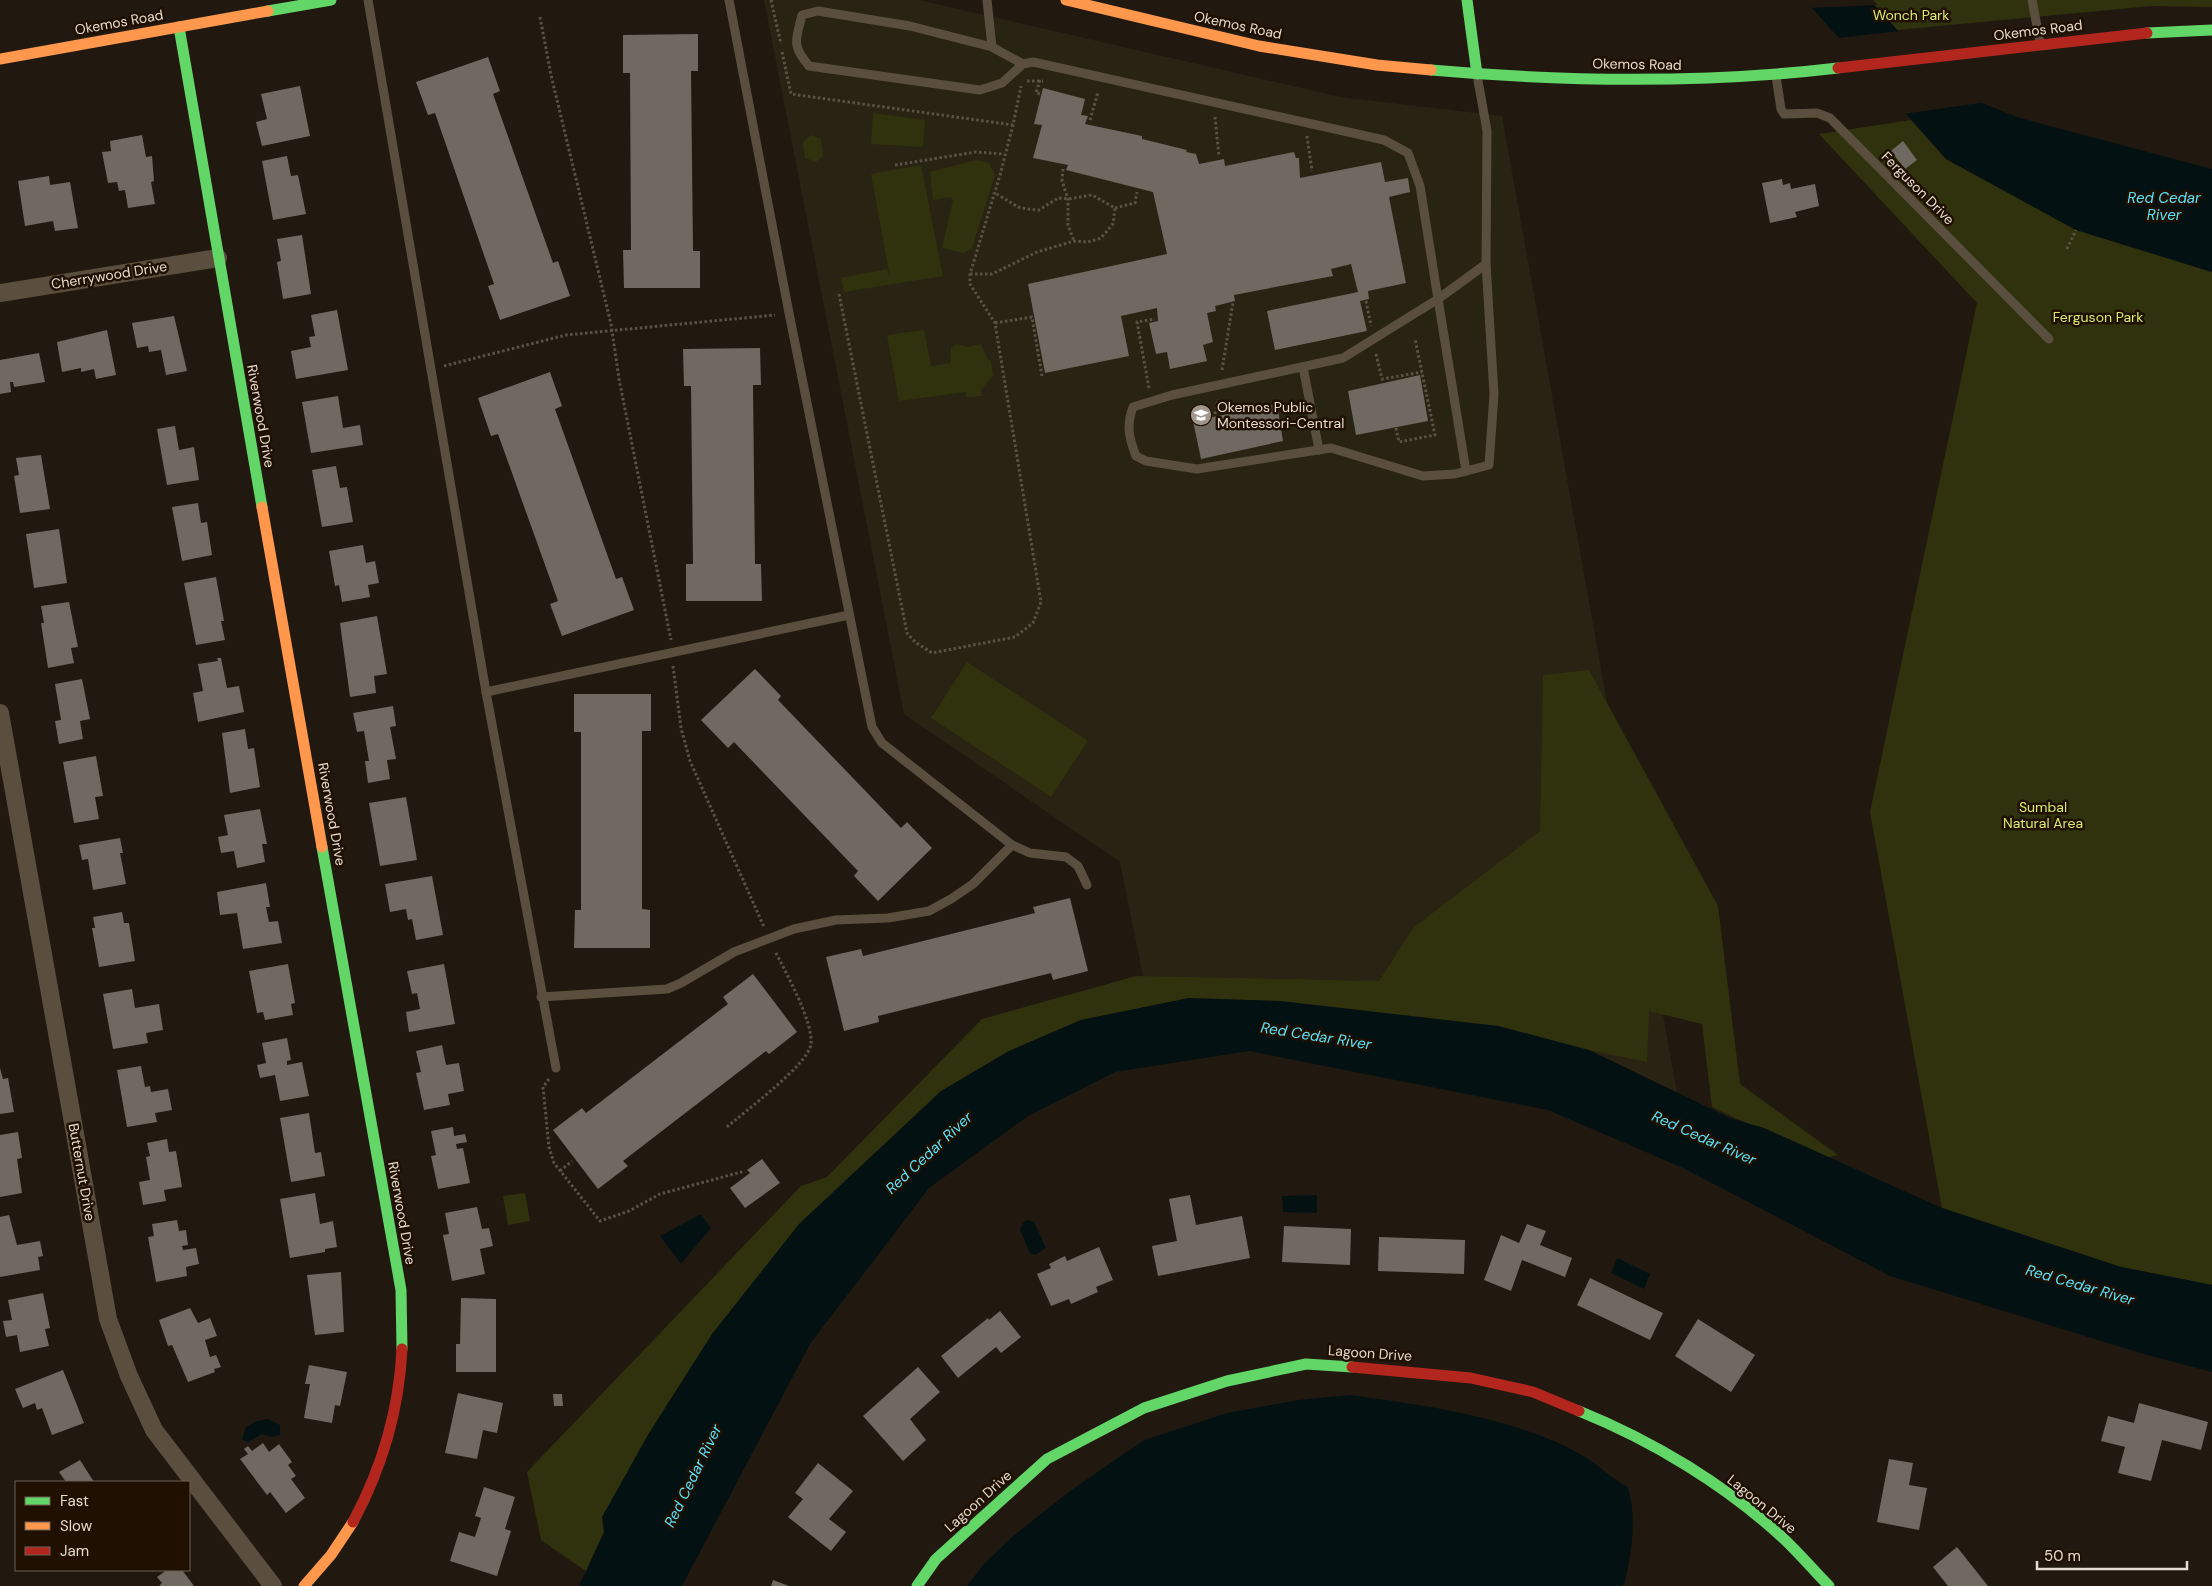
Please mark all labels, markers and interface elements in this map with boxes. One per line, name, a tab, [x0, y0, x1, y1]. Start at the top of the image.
street label: Okemos Road	[73, 5, 165, 39]
park label: Wonch Park	[1873, 6, 1949, 24]
street label: Okemos Road	[1192, 7, 1284, 43]
street label: Okemos Road	[1993, 16, 2083, 44]
street label: Okemos Road	[1592, 54, 1682, 74]
street label: Ferguson Drive	[1878, 148, 1958, 228]
water label: Red Cedar River	[2127, 188, 2201, 225]
street label: Cherrywood Drive	[50, 257, 168, 293]
park label: Ferguson Park	[2053, 308, 2143, 326]
street label: Riverwood Drive	[243, 363, 279, 469]
place label: Okemos Public Montessori-Central	[1217, 398, 1344, 432]
school or university icon: Okemos Public Montessori-Central	[1189, 403, 1213, 427]
street label: Riverwood Drive	[314, 761, 350, 867]
park label: Sumbal Natural Area	[2003, 798, 2083, 832]
water label: Red Cedar River	[1259, 1017, 1373, 1055]
water label: Red Cedar River	[1649, 1106, 1760, 1170]
water label: Red Cedar River	[881, 1107, 977, 1199]
street label: Butternut Drive	[65, 1122, 99, 1222]
street label: Riverwood Drive	[384, 1160, 420, 1266]
water label: Red Cedar River	[2023, 1260, 2137, 1310]
street label: Lagoon Drive	[1327, 1341, 1413, 1365]
water label: Red Cedar River	[659, 1421, 727, 1531]
street label: Lagoon Drive	[941, 1466, 1015, 1536]
street label: Lagoon Drive	[1724, 1471, 1800, 1537]
legend	[15, 1481, 190, 1571]
text: Fast	[60, 1491, 89, 1511]
text: Slow	[60, 1516, 93, 1536]
scale bar	[2037, 1538, 2187, 1570]
text: Jam	[60, 1541, 89, 1561]
text: 50 m	[2044, 1546, 2081, 1566]

